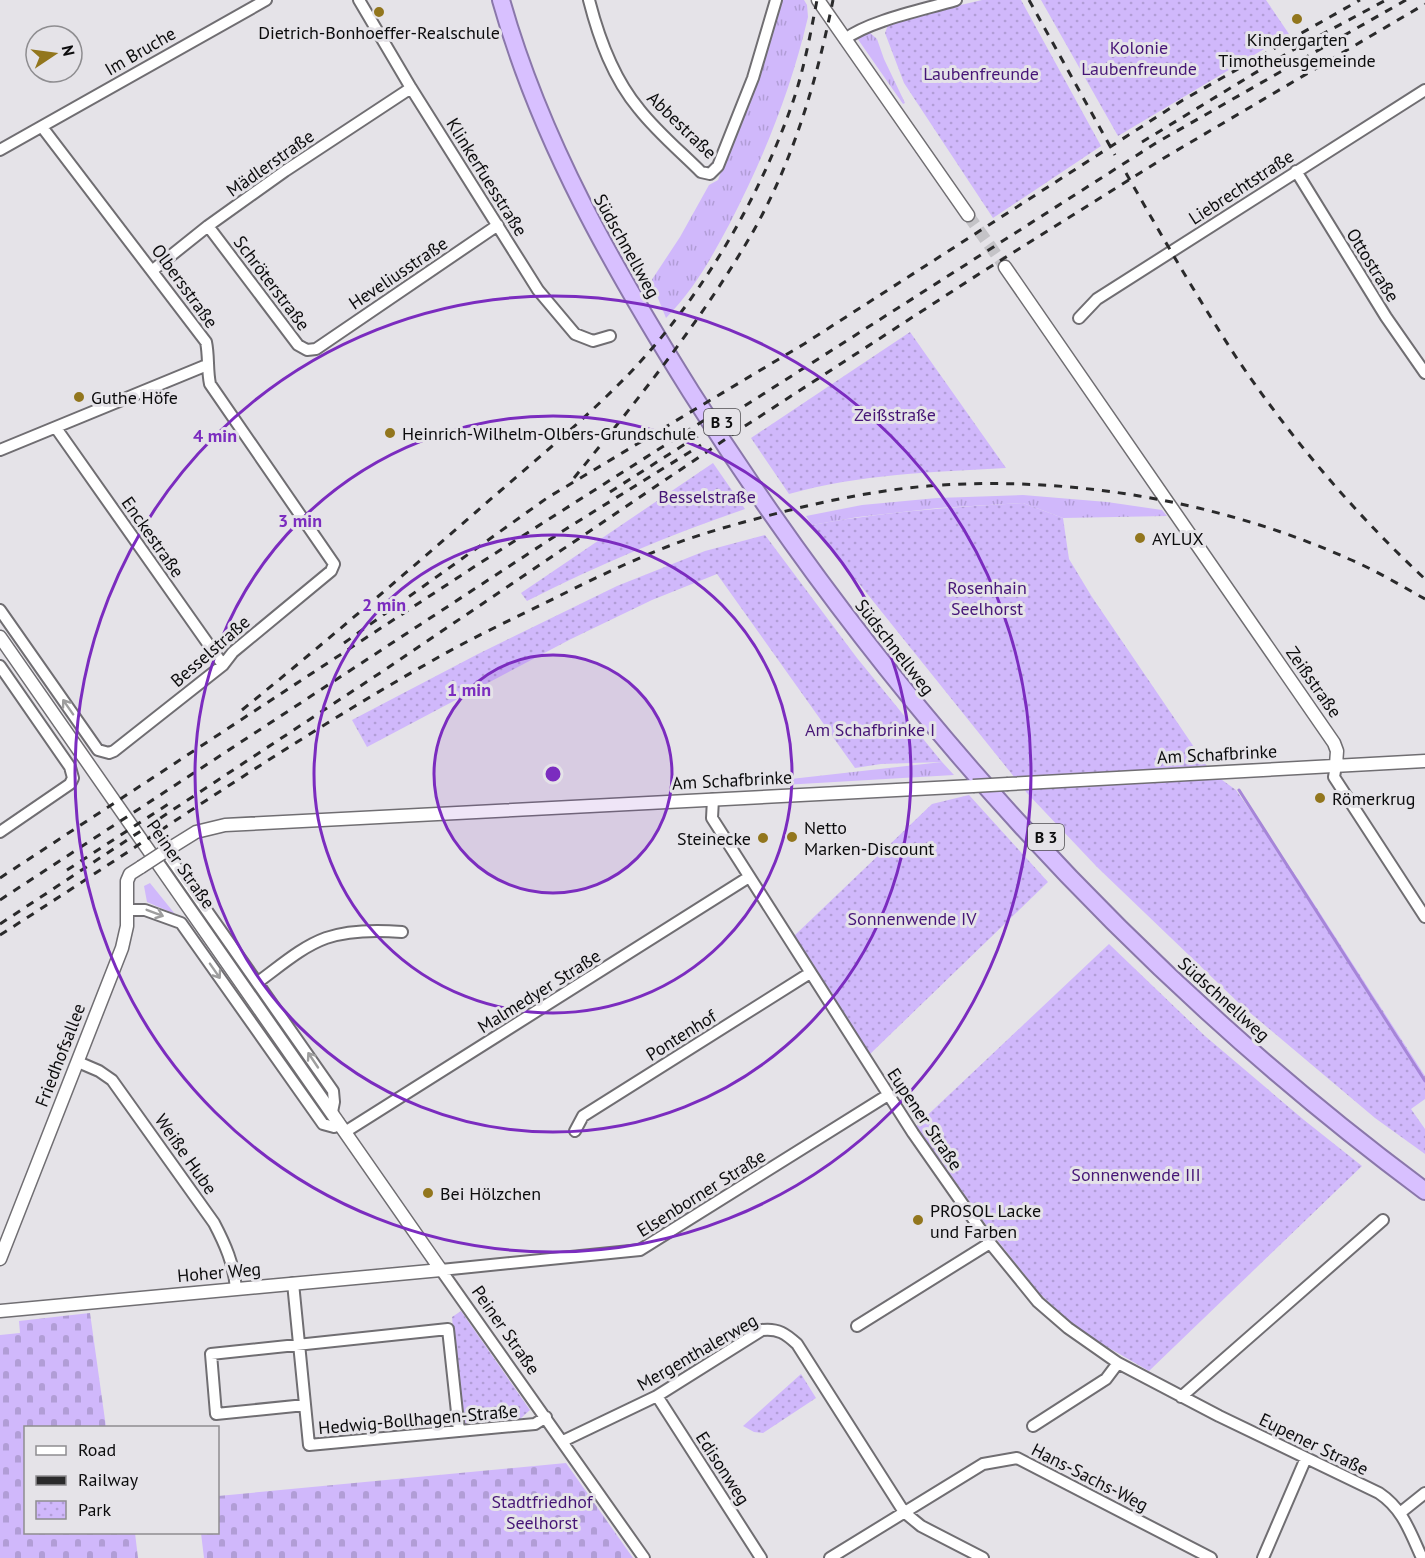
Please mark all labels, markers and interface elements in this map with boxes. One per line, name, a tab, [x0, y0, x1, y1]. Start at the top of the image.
marker: Dietrich-Bonhoeffer-Realschule	[372, 5, 386, 19]
marker: Kindergarten Timotheusgemeinde	[1290, 12, 1304, 26]
place label: Dietrich-Bonhoeffer-Realschule	[258, 21, 500, 44]
street label: Im Bruche	[100, 22, 180, 80]
north arrow	[24, 24, 84, 84]
place label: Kindergarten Timotheusgemeinde	[1218, 28, 1376, 72]
park label: Kolonie Laubenfreunde	[1081, 36, 1197, 80]
text: N	[58, 43, 80, 58]
park label: Laubenfreunde	[923, 62, 1039, 85]
street label: Abbestraße	[642, 86, 722, 164]
street label: Klinkerfuesstraße	[441, 114, 533, 240]
street label: Mädlerstraße	[222, 124, 318, 202]
street label: Liebrechtstraße	[1184, 144, 1298, 230]
street label: Südschnellweg	[589, 190, 665, 302]
street label: Ottostraße	[1341, 224, 1405, 306]
street label: Schröterstraße	[229, 231, 315, 335]
street label: Heveliusstraße	[344, 231, 452, 315]
street label: Olbersstraße	[147, 239, 223, 333]
place label: Guthe Höfe	[91, 386, 178, 409]
marker: Guthe Höfe	[72, 390, 86, 404]
park label: Zeißstraße	[854, 403, 936, 426]
road number: B 3	[704, 409, 740, 435]
place label: Heinrich-Wilhelm-Olbers-Grundschule	[402, 422, 696, 445]
text: 4 min	[193, 424, 237, 447]
marker: Heinrich-Wilhelm-Olbers-Grundschule	[383, 426, 397, 440]
park label: Besselstraße	[658, 485, 756, 508]
street label: Enckestraße	[117, 492, 189, 582]
text: 3 min	[278, 509, 322, 532]
place label: AYLUX	[1152, 527, 1204, 550]
marker: AYLUX	[1133, 531, 1147, 545]
park label: Rosenhain Seelhorst	[947, 576, 1027, 620]
text: 2 min	[362, 593, 406, 616]
street label: Südschnellweg	[850, 594, 940, 700]
street label: Besselstraße	[166, 610, 254, 692]
street label: Zeißstraße	[1281, 642, 1347, 722]
text: 1 min	[447, 678, 491, 701]
one-way arrow	[62, 699, 74, 716]
park label: Am Schafbrinke I	[805, 718, 935, 741]
street label: Am Schafbrinke	[1156, 739, 1278, 769]
centre of rings	[543, 764, 563, 784]
street label: Am Schafbrinke	[671, 765, 793, 795]
place label: Römerkrug	[1332, 787, 1415, 810]
marker: Römerkrug	[1313, 791, 1327, 805]
street label: Peiner Straße	[142, 815, 220, 913]
place label: Netto Marken-Discount	[804, 816, 934, 860]
road number: B 3	[1028, 824, 1064, 850]
place label: Steinecke	[677, 827, 751, 850]
marker: Netto Marken-Discount	[785, 830, 799, 844]
marker: Steinecke	[756, 831, 770, 845]
park label: Sonnenwende IV	[847, 907, 977, 930]
one-way arrow	[145, 909, 164, 920]
street label: Malmedyer Straße	[473, 944, 605, 1038]
street label: Südschnellweg	[1173, 952, 1275, 1046]
one-way arrow	[209, 963, 221, 979]
street label: Friedhofsallee	[30, 1000, 90, 1110]
street label: Pontenhof	[641, 1004, 722, 1066]
one-way arrow	[307, 1053, 319, 1069]
street label: Eupener Straße	[882, 1063, 968, 1175]
street label: Weiße Hube	[150, 1109, 222, 1199]
street label: Elsenborner Straße	[632, 1144, 770, 1242]
park label: Sonnenwende III	[1071, 1163, 1201, 1186]
place label: Bei Hölzchen	[440, 1182, 541, 1205]
marker: Bei Hölzchen	[421, 1186, 435, 1200]
place label: PROSOL Lacke und Farben	[930, 1199, 1041, 1243]
marker: PROSOL Lacke und Farben	[911, 1213, 925, 1227]
street label: Hoher Weg	[176, 1257, 262, 1287]
street label: Peiner Straße	[467, 1281, 545, 1379]
street label: Mergenthalerweg	[633, 1308, 761, 1396]
street label: Hedwig-Bollhagen-Straße	[317, 1399, 519, 1439]
street label: Eupener Straße	[1256, 1408, 1372, 1480]
legend	[24, 1426, 219, 1534]
street label: Edisonweg	[691, 1427, 755, 1509]
text: Road	[78, 1438, 116, 1461]
street label: Hans-Sachs-Weg	[1028, 1438, 1152, 1516]
text: Railway	[78, 1468, 139, 1491]
park label: Stadtfriedhof Seelhorst	[492, 1490, 594, 1534]
text: Park	[78, 1498, 111, 1521]

